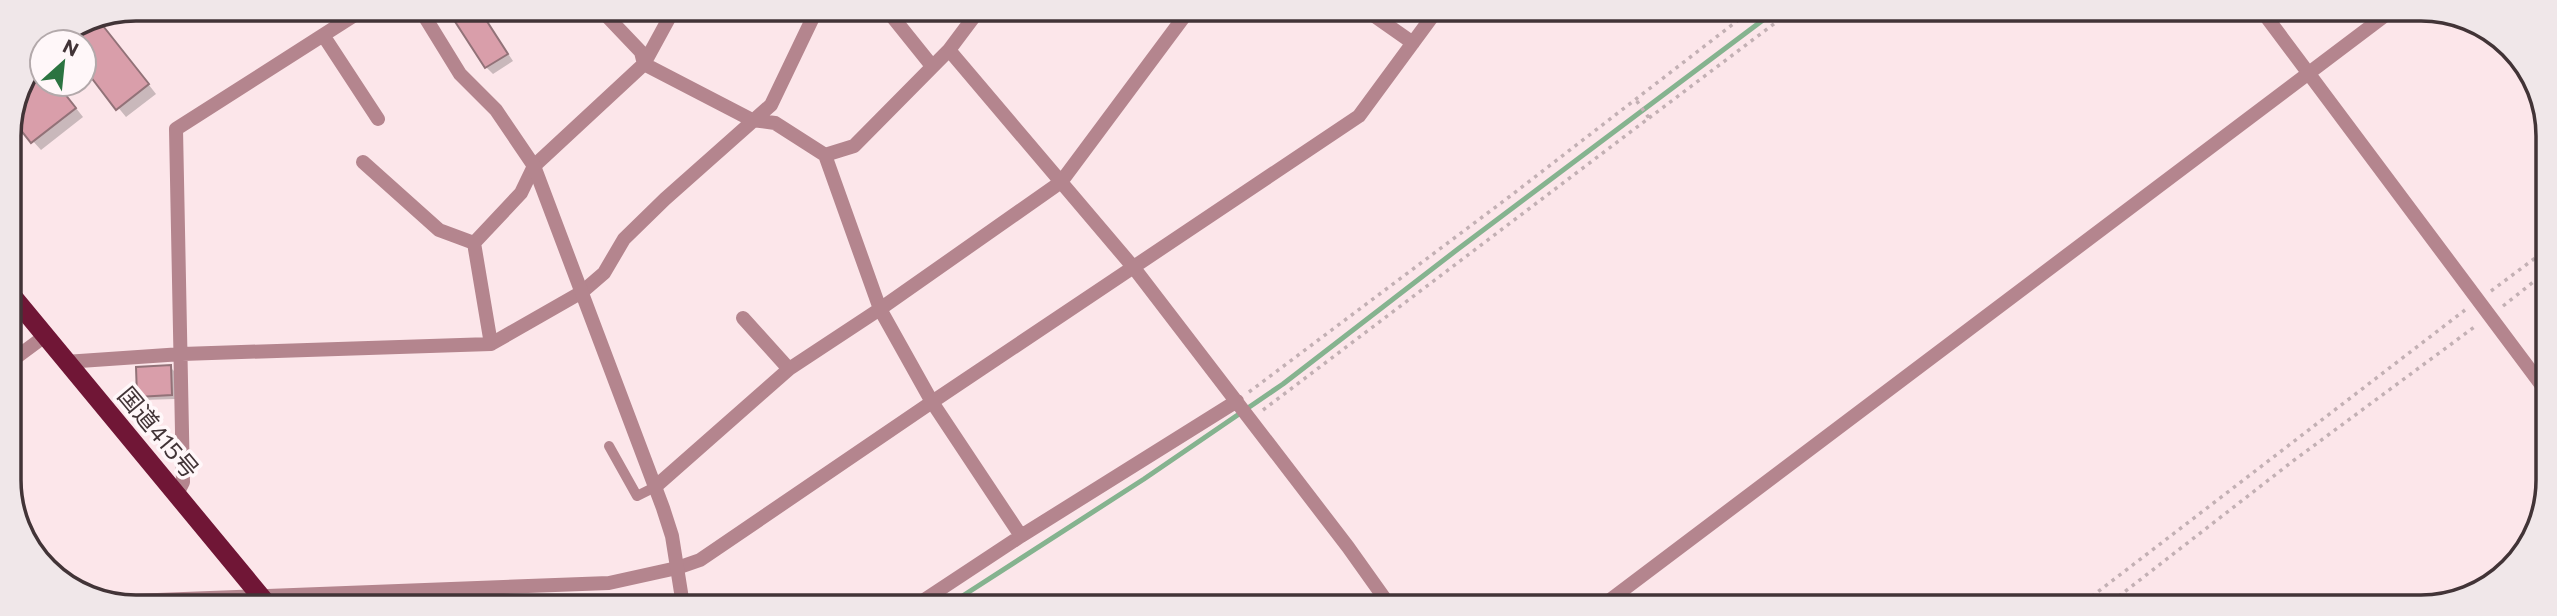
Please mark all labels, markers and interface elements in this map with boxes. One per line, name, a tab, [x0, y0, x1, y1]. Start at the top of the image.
north arrow	[28, 28, 98, 98]
text: N	[59, 34, 83, 61]
street label: 国道415号	[113, 381, 206, 483]

